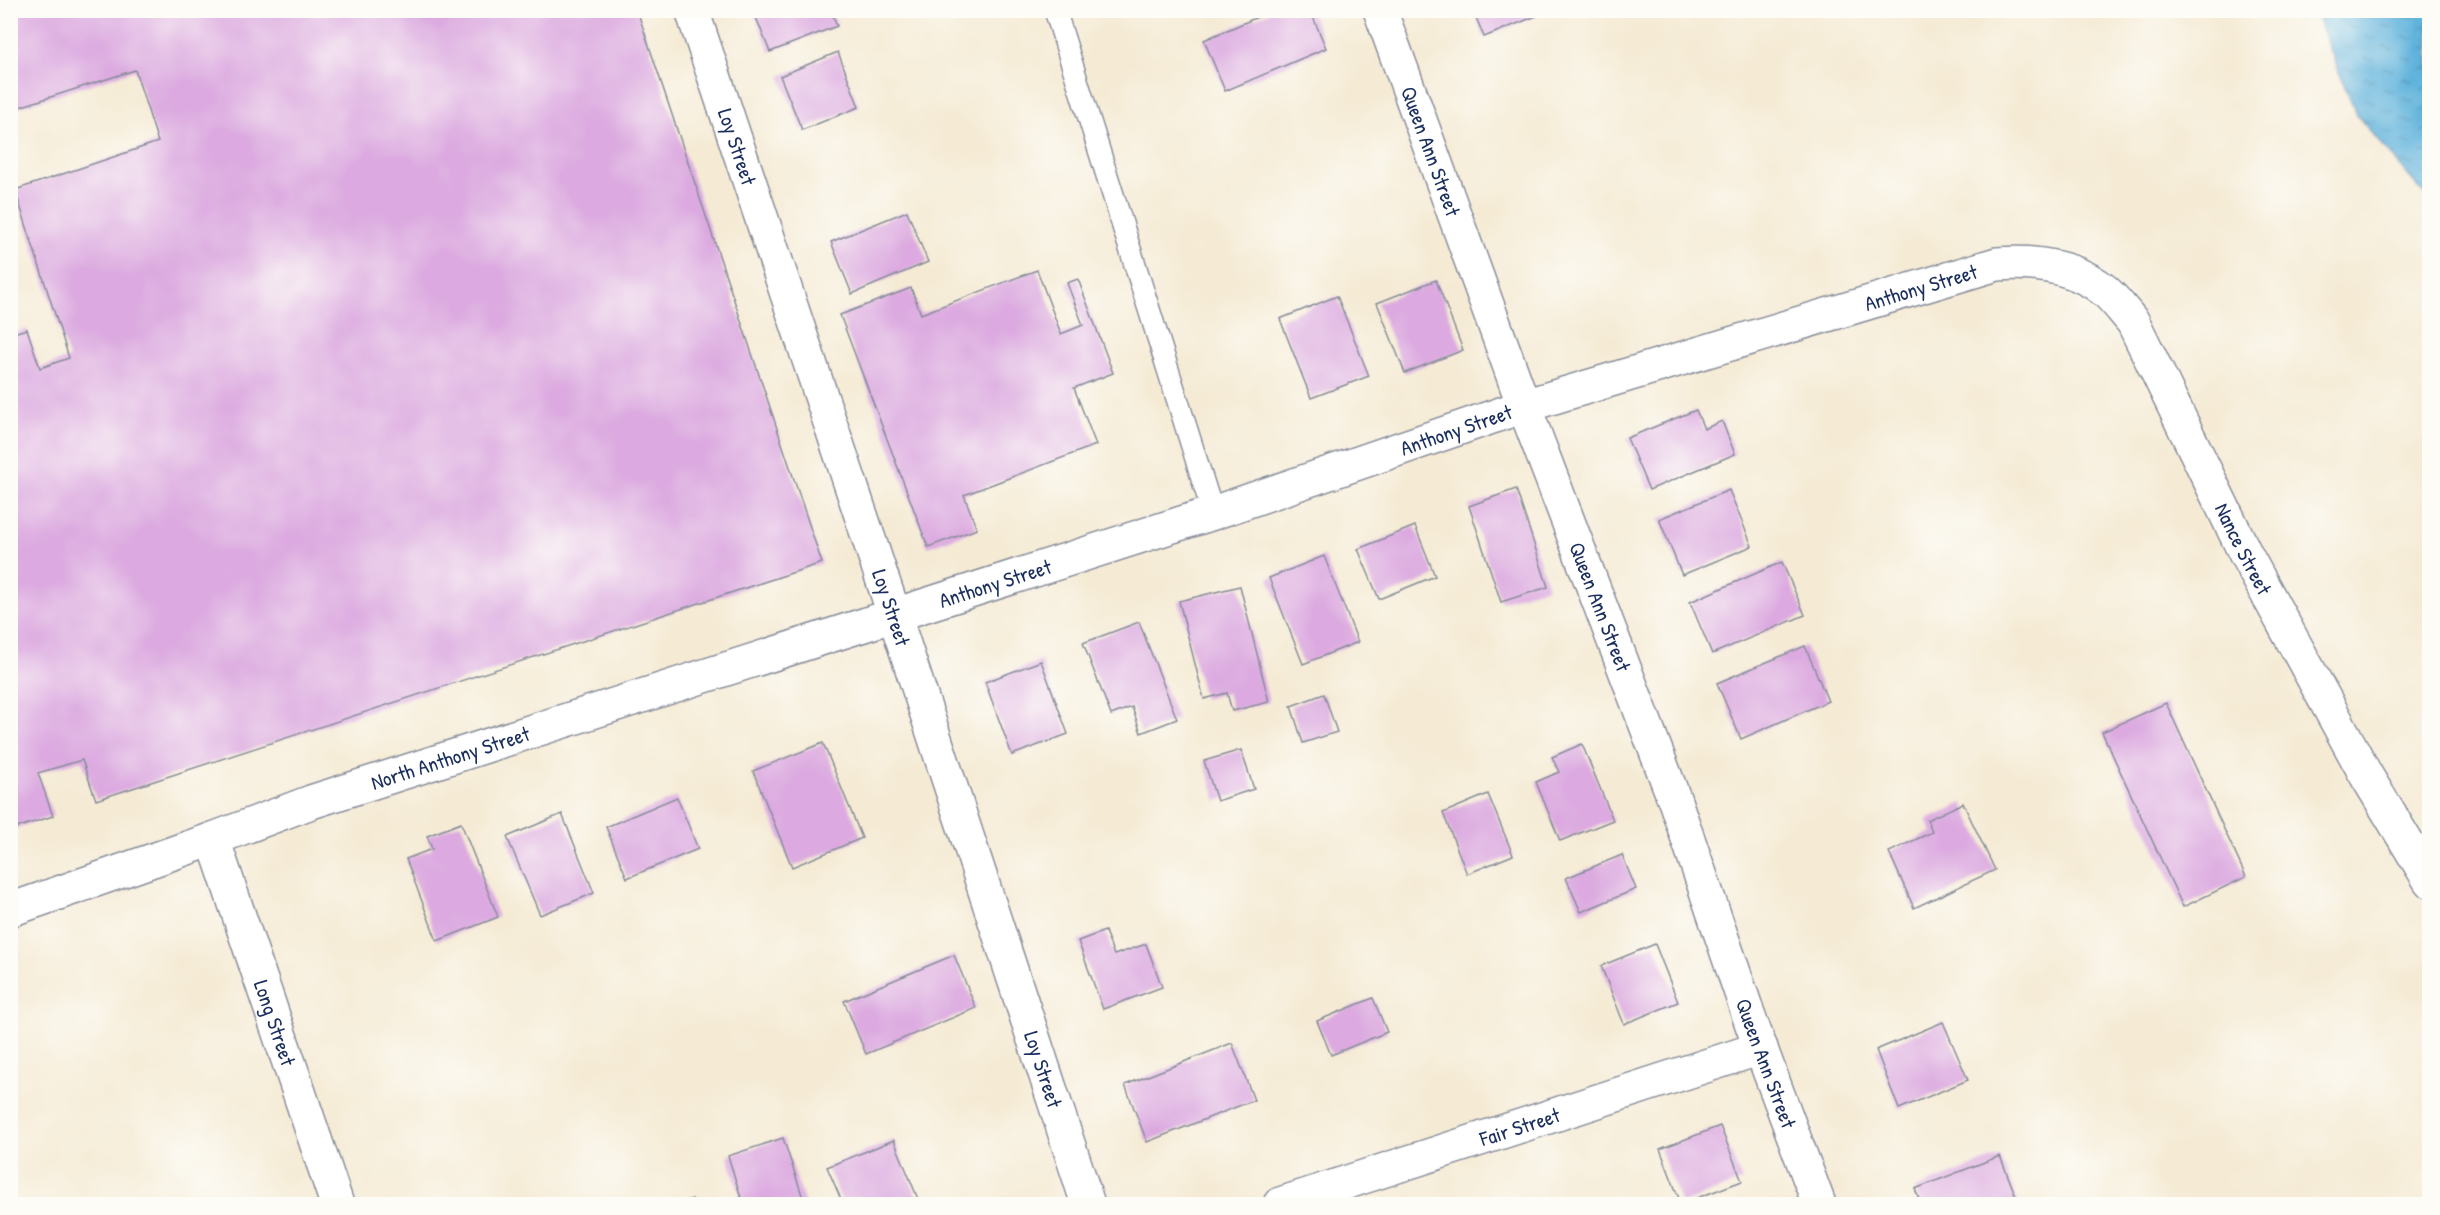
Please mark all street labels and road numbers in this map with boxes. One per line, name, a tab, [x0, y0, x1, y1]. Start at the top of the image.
street label: Queen Ann Street	[1394, 82, 1468, 221]
street label: Loy Street	[711, 105, 764, 189]
street label: Anthony Street	[1861, 256, 1981, 318]
street label: Anthony Street	[1396, 396, 1517, 462]
street label: Nance Street	[2208, 498, 2280, 600]
street label: Queen Ann Street	[1563, 538, 1639, 676]
street label: Anthony Street	[935, 551, 1056, 614]
street label: Loy Street	[866, 565, 918, 650]
street label: North Anthony Street	[367, 718, 534, 796]
street label: Long Street	[247, 976, 304, 1070]
street label: Queen Ann Street	[1729, 995, 1804, 1133]
street label: Loy Street	[1018, 1027, 1070, 1112]
street label: Fair Street	[1475, 1099, 1564, 1153]

